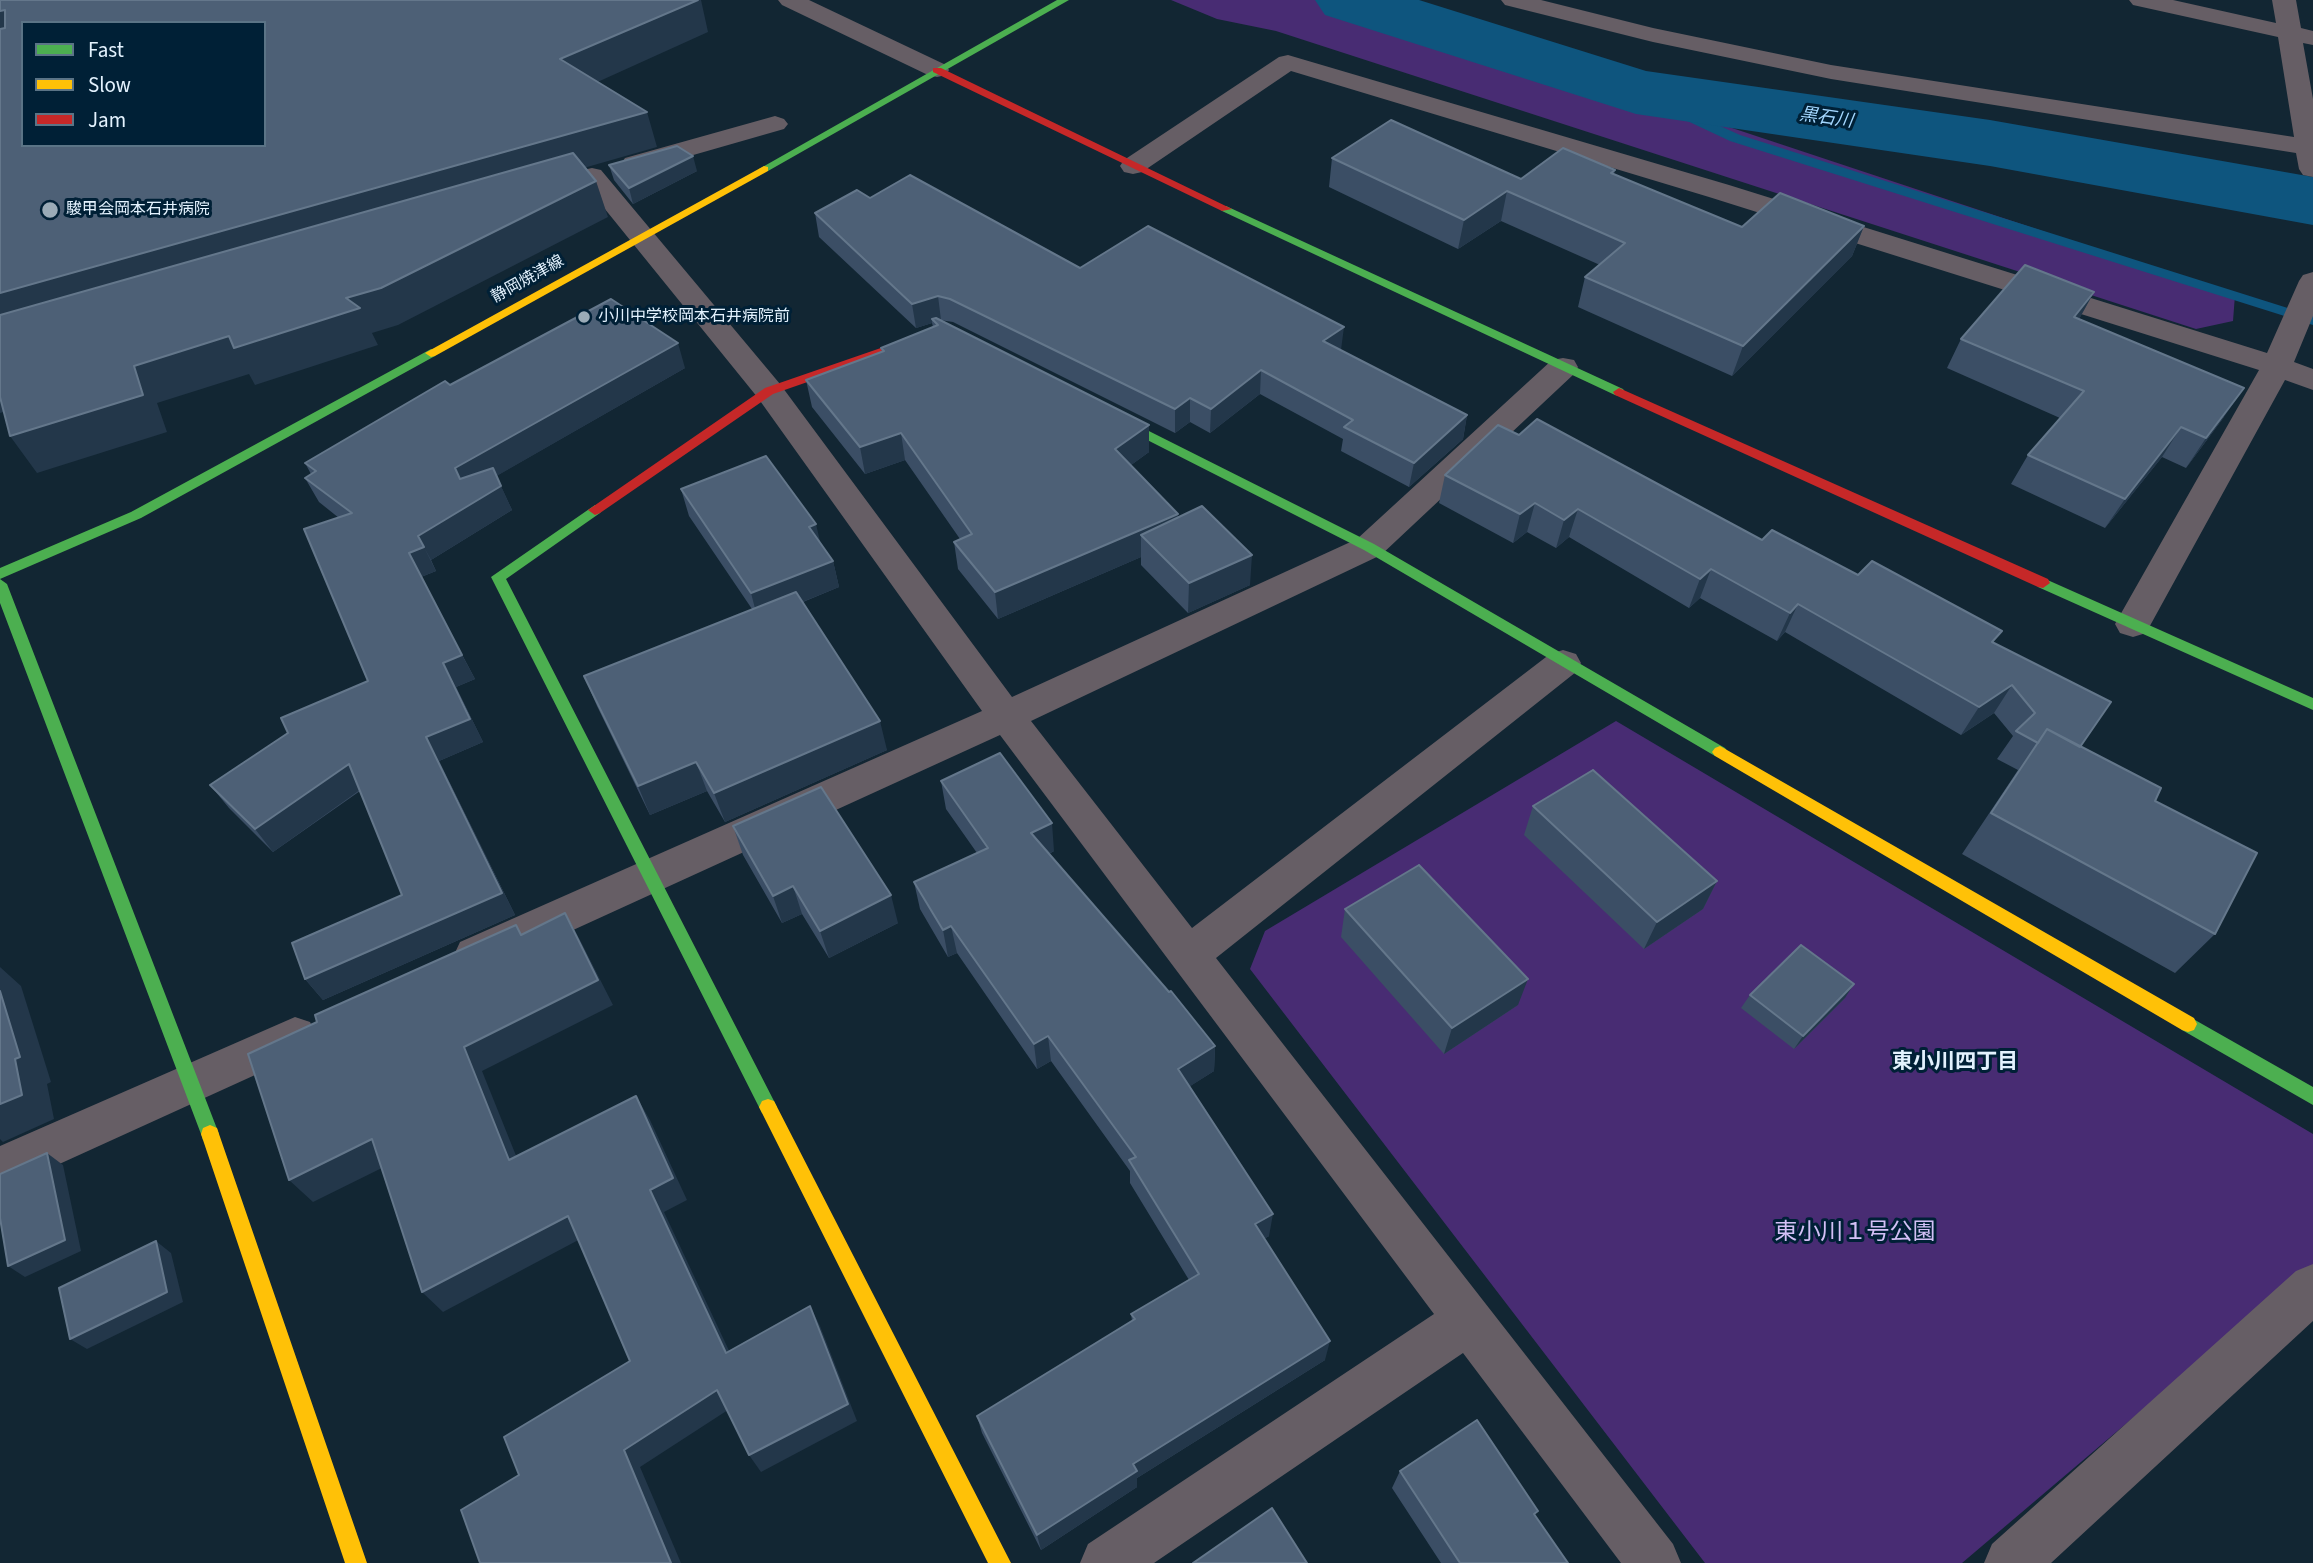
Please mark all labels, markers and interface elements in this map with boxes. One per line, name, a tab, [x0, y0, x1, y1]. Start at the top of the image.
legend	[21, 21, 266, 147]
text: Fast	[88, 35, 124, 65]
text: Slow	[88, 70, 131, 100]
text: Jam	[88, 105, 126, 135]
water label: 黒石川	[1798, 105, 1854, 133]
marker: 駿甲会岡本石井病院	[40, 200, 60, 220]
place label: 駿甲会岡本石井病院	[66, 200, 210, 220]
street label: 静岡焼津線	[488, 252, 568, 308]
place label: 小川中学校岡本石井病院前	[598, 307, 790, 327]
marker: 小川中学校岡本石井病院前	[576, 309, 592, 325]
district label: 東小川四丁目	[1892, 1050, 2018, 1076]
park label: 東小川１号公園	[1775, 1220, 1935, 1248]

